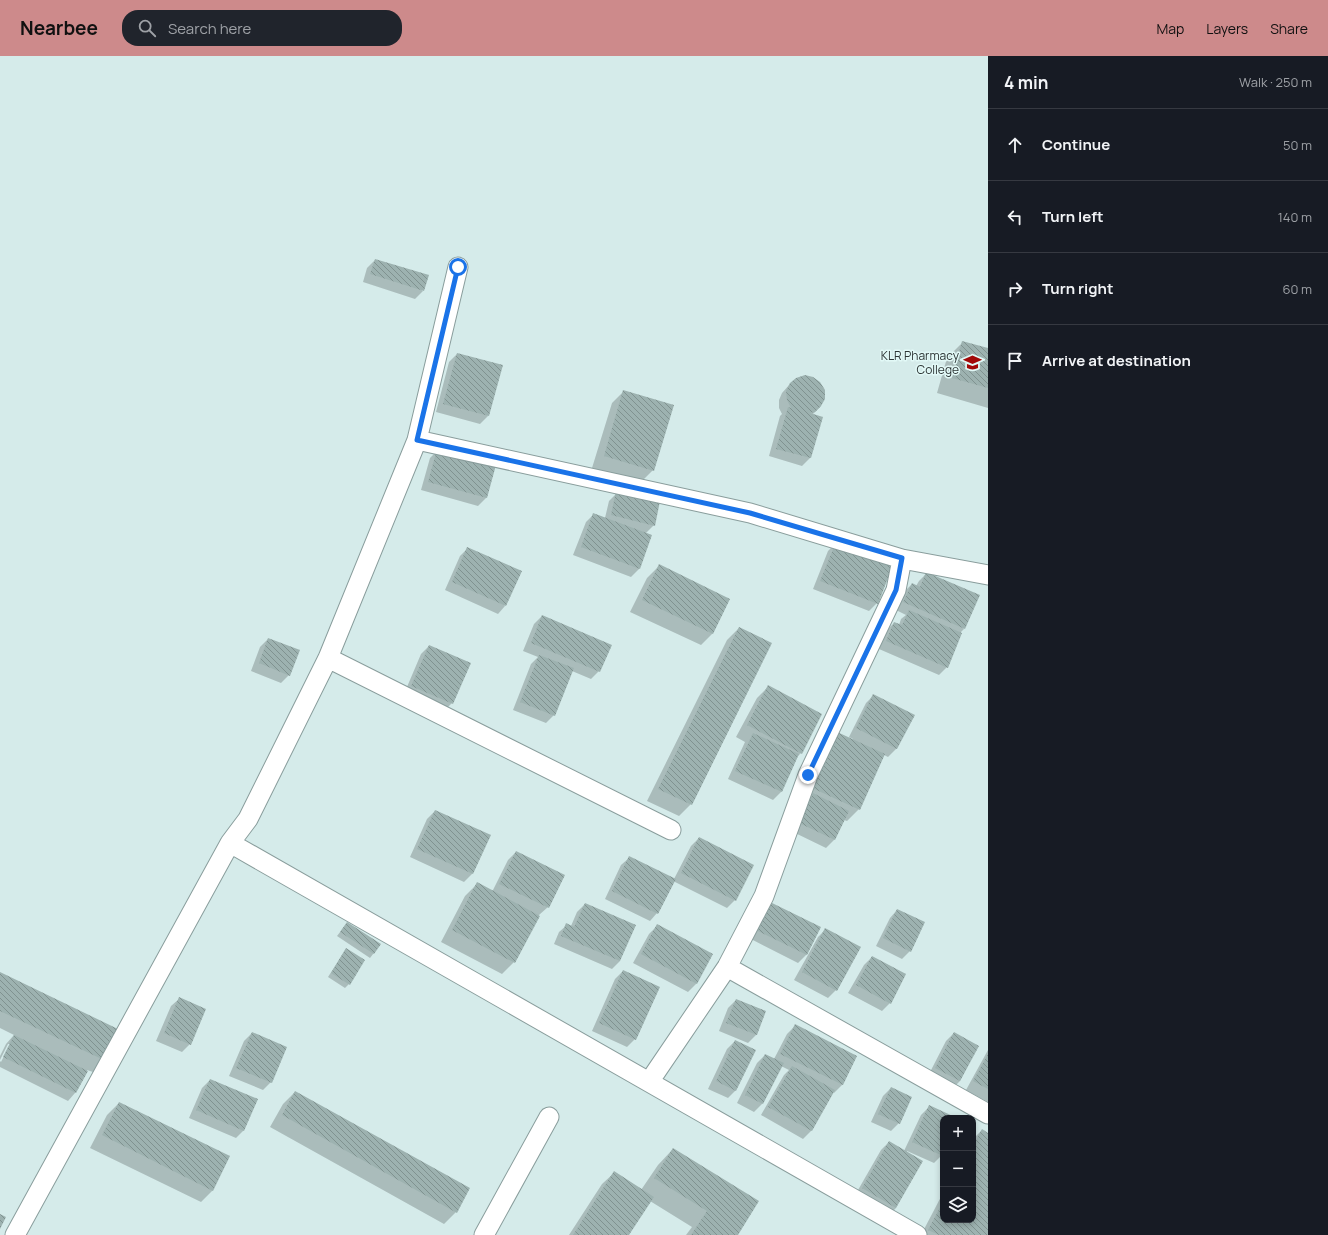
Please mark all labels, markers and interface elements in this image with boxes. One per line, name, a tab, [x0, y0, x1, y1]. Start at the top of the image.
search box	[122, 10, 402, 46]
text: Nearbee	[20, 15, 98, 41]
icon: search	[136, 17, 158, 39]
text: Search here	[168, 18, 251, 39]
text: Map	[1156, 19, 1184, 38]
text: Layers	[1206, 19, 1248, 38]
text: Share	[1270, 19, 1308, 38]
text: 4 min	[1004, 71, 1048, 94]
text: Walk · 250 m	[1239, 73, 1312, 91]
icon: ahead	[1004, 134, 1026, 156]
text: Continue	[1042, 134, 1110, 155]
text: 50 m	[1283, 136, 1312, 154]
icon: left	[1004, 206, 1026, 228]
text: Turn left	[1042, 206, 1104, 227]
text: 140 m	[1278, 208, 1312, 226]
route start	[449, 258, 467, 276]
icon: right	[1004, 278, 1026, 300]
text: Turn right	[1042, 278, 1113, 299]
text: 60 m	[1282, 280, 1312, 298]
place label: KLR Pharmacy College	[881, 347, 960, 378]
icon: arrive	[1004, 350, 1026, 372]
text: Arrive at destination	[1042, 350, 1191, 371]
school or university icon: KLR Pharmacy College	[962, 353, 982, 373]
route end	[799, 766, 817, 784]
map controls	[940, 1115, 976, 1223]
button: +	[940, 1115, 976, 1151]
button: −	[940, 1151, 976, 1187]
button: layers	[940, 1187, 976, 1223]

